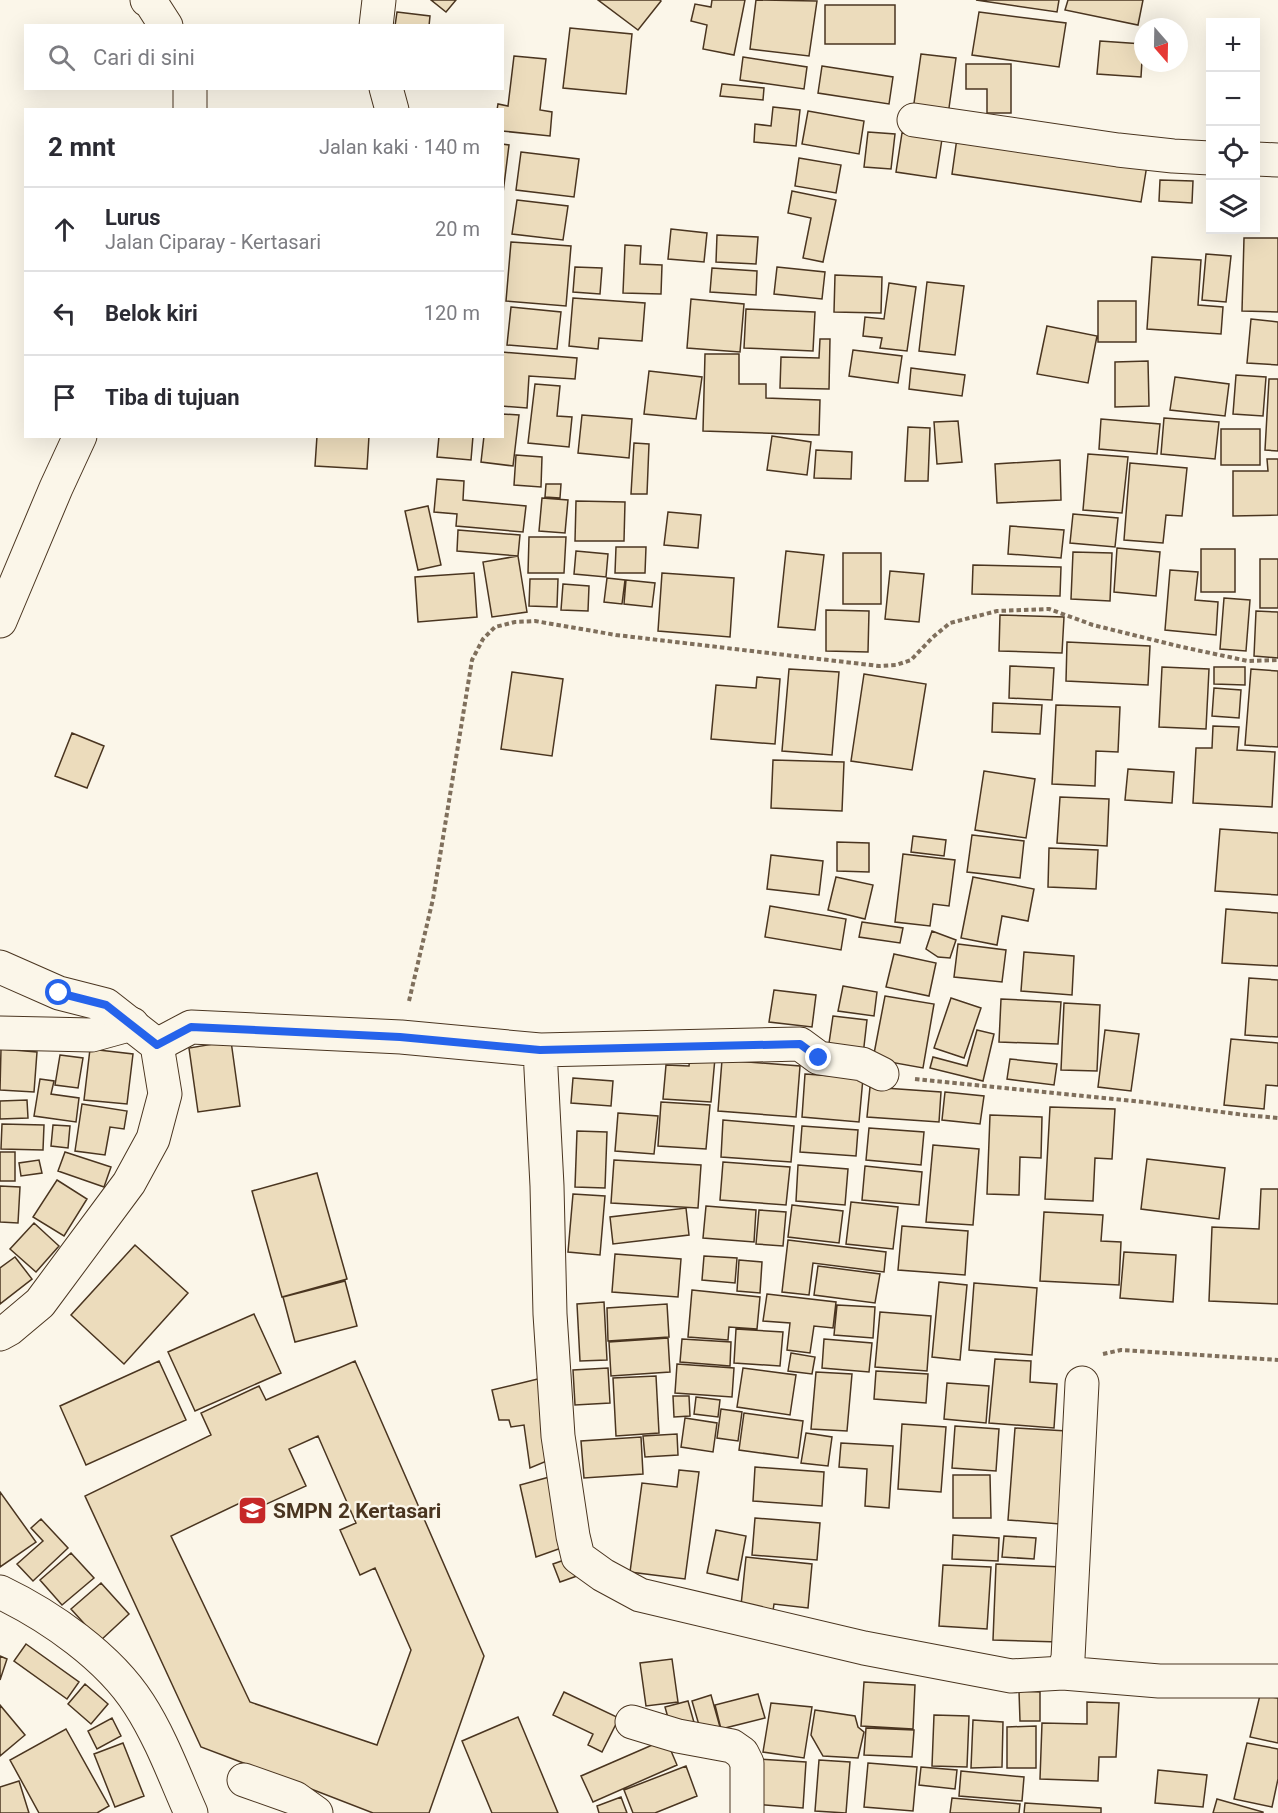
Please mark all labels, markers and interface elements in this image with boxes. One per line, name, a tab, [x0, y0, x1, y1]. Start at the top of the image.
north arrow	[1134, 18, 1188, 72]
map controls	[1206, 18, 1260, 234]
button: +	[1206, 18, 1260, 72]
search box	[24, 24, 504, 90]
icon: search	[45, 41, 78, 74]
text: Cari di sini	[93, 45, 195, 70]
button: −	[1206, 72, 1260, 126]
button: locate	[1206, 126, 1260, 180]
text: 2 mnt	[48, 132, 115, 162]
text: Jalan kaki · 140 m	[319, 135, 480, 159]
button: layers	[1206, 180, 1260, 234]
text: Lurus	[105, 205, 161, 230]
icon: ahead	[48, 213, 81, 246]
text: 20 m	[435, 217, 480, 241]
text: Jalan Ciparay - Kertasari	[105, 230, 321, 254]
icon: left	[48, 297, 81, 330]
text: Belok kiri	[105, 301, 198, 326]
text: 120 m	[424, 301, 480, 325]
icon: arrive	[48, 381, 81, 414]
text: Tiba di tujuan	[105, 385, 240, 410]
route start	[45, 979, 71, 1005]
route end	[805, 1044, 831, 1070]
school or university icon: SMPN 2 Kertasari	[236, 1495, 268, 1527]
place label: SMPN 2 Kertasari	[273, 1499, 441, 1523]

